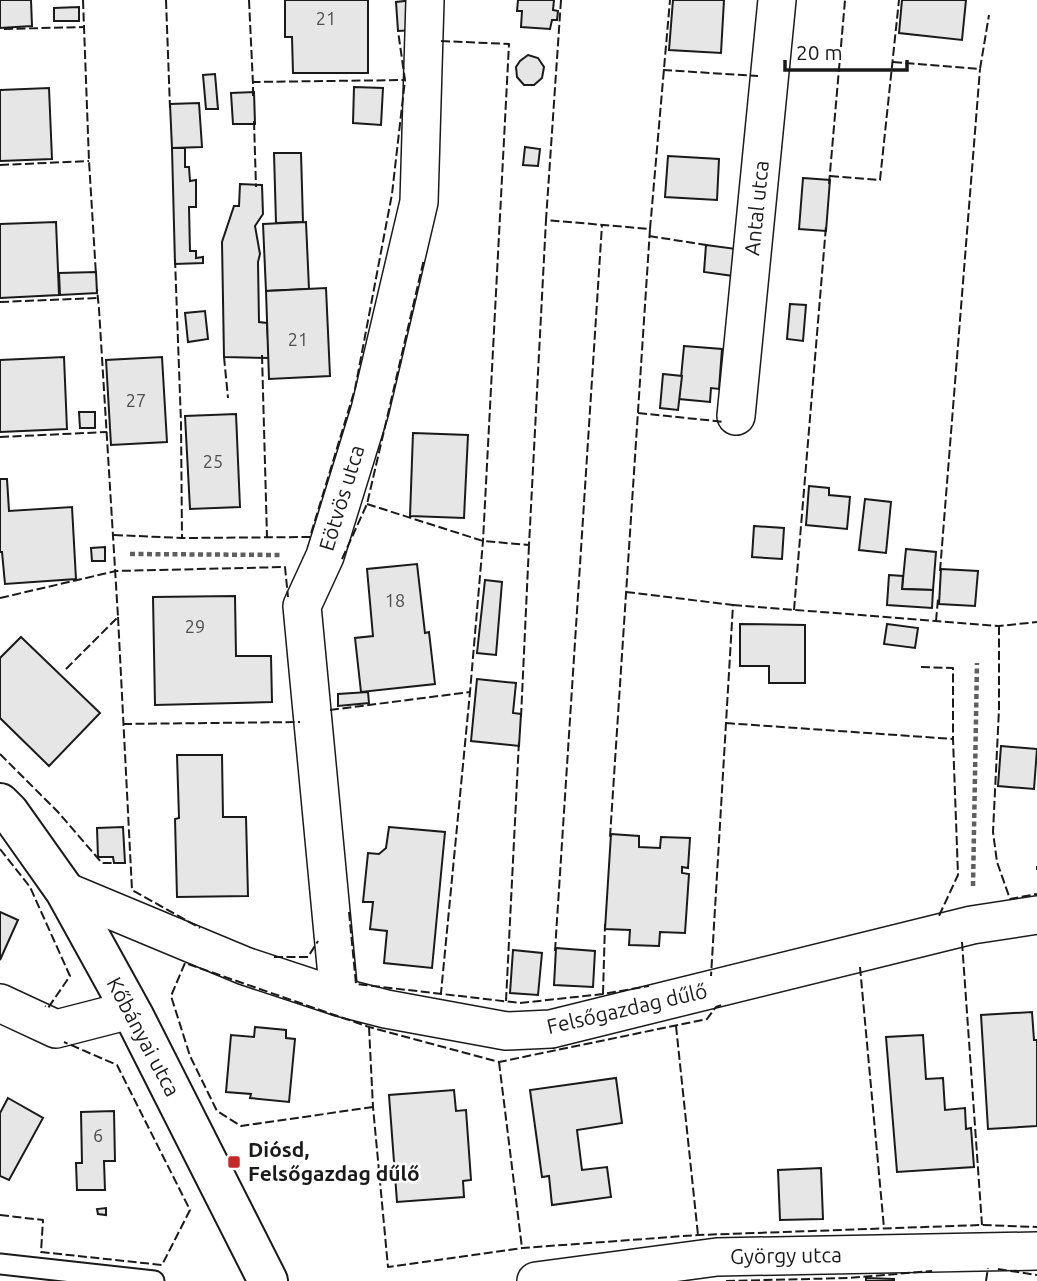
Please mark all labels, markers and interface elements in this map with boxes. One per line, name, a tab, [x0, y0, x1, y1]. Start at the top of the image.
house number: 21	[316, 8, 336, 28]
scale bar	[785, 28, 908, 72]
text: 20 m	[796, 40, 843, 64]
street label: Antal utca	[739, 159, 773, 257]
house number: 21	[288, 329, 308, 349]
house number: 27	[126, 390, 146, 410]
street label: Eötvös utca	[314, 442, 368, 553]
house number: 25	[203, 451, 223, 471]
house number: 18	[385, 590, 405, 610]
house number: 29	[185, 616, 205, 636]
street label: Kőbányai utca	[102, 973, 185, 1100]
street label: Felsőgazdag dűlő	[544, 978, 709, 1038]
house number: 6	[93, 1125, 103, 1145]
place label: Diósd, Felsőgazdag dűlő	[248, 1137, 420, 1185]
marker: Diósd, Felsőgazdag dűlő	[226, 1154, 242, 1170]
street label: György utca	[730, 1242, 842, 1268]

